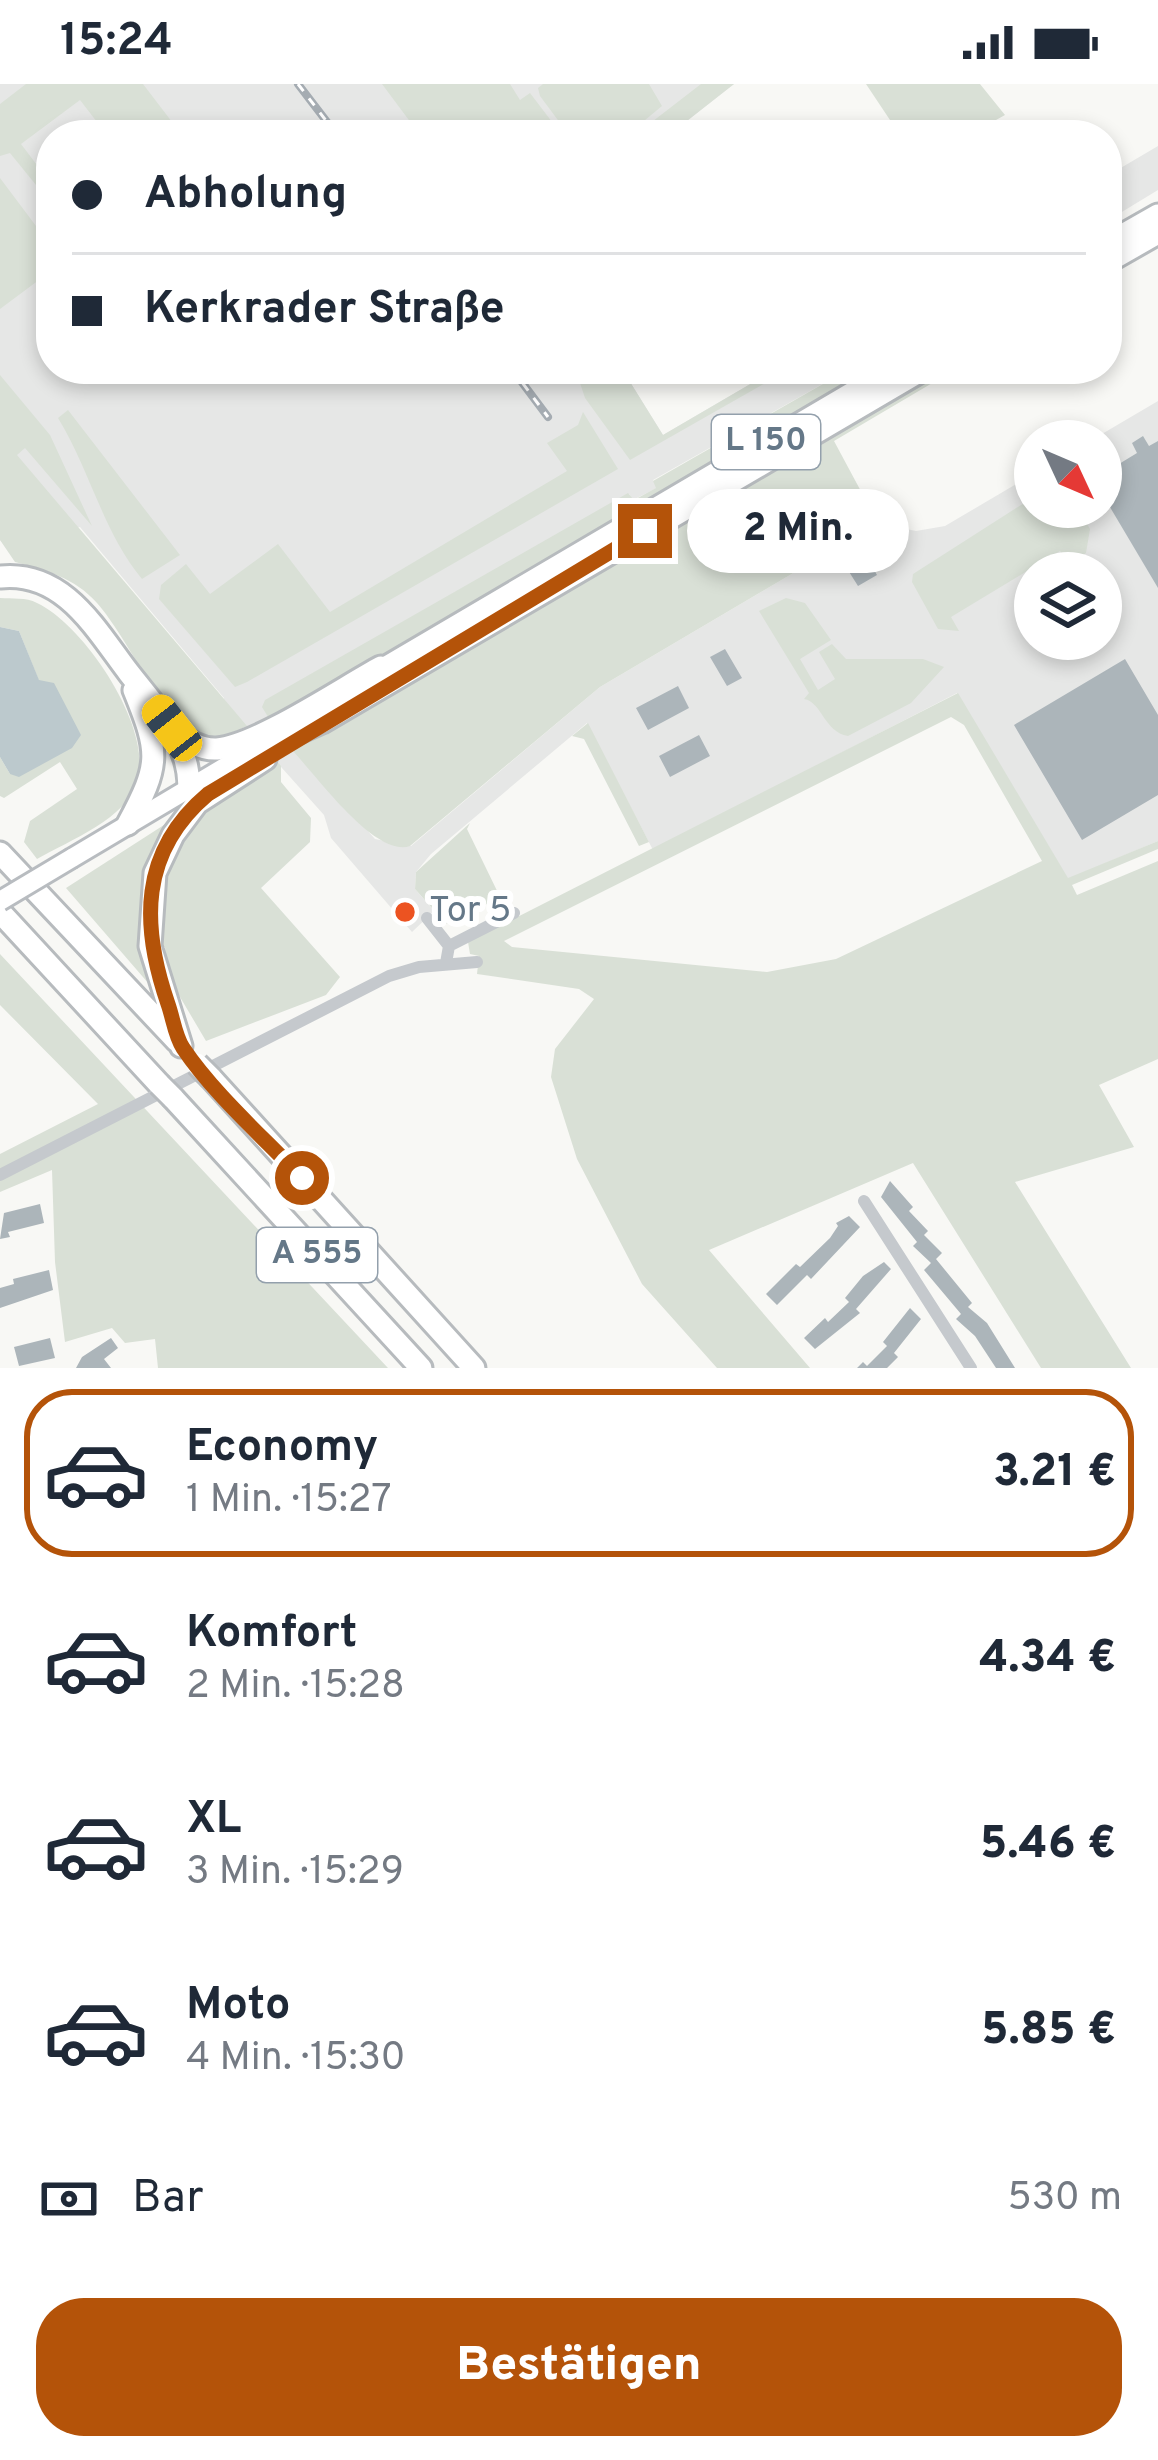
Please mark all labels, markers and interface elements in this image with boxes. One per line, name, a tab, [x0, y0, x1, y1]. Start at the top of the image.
text: 15:24	[60, 14, 173, 71]
text: Abholung	[144, 167, 347, 224]
text: Kerkrader Straße	[144, 282, 505, 339]
road number: L 150	[712, 415, 820, 469]
north arrow	[1014, 420, 1122, 528]
map controls	[1014, 420, 1122, 660]
callout: 2 Min.	[687, 489, 909, 573]
route end	[618, 504, 672, 558]
text: 2 Min.	[743, 506, 853, 555]
button: layers	[1014, 552, 1122, 660]
car	[136, 689, 208, 767]
place label: Tor 5	[429, 889, 511, 935]
marker: Tor 5	[392, 899, 418, 925]
route start	[275, 1151, 329, 1205]
road number: A 555	[257, 1228, 377, 1282]
icon: car	[42, 1419, 150, 1527]
text: Economy	[186, 1420, 378, 1477]
text: 3.21 €	[993, 1445, 1116, 1502]
text: 1 Min. · 15:27	[186, 1477, 392, 1526]
icon: car	[42, 1605, 150, 1713]
text: Komfort	[186, 1606, 358, 1663]
text: 4.34 €	[979, 1631, 1116, 1688]
text: 2 Min. · 15:28	[186, 1663, 405, 1712]
icon: car	[42, 1791, 150, 1899]
text: XL	[186, 1792, 241, 1849]
text: 5.46 €	[980, 1817, 1116, 1874]
text: 3 Min. · 15:29	[186, 1849, 404, 1898]
icon: car	[42, 1977, 150, 2085]
text: Moto	[186, 1978, 290, 2035]
text: 5.85 €	[981, 2003, 1116, 2060]
text: 4 Min. · 15:30	[186, 2035, 406, 2084]
icon: cash	[36, 2166, 102, 2232]
text: Bar	[132, 2171, 204, 2228]
text: 530 m	[1007, 2175, 1122, 2224]
button: Bestätigen	[36, 2298, 1122, 2436]

